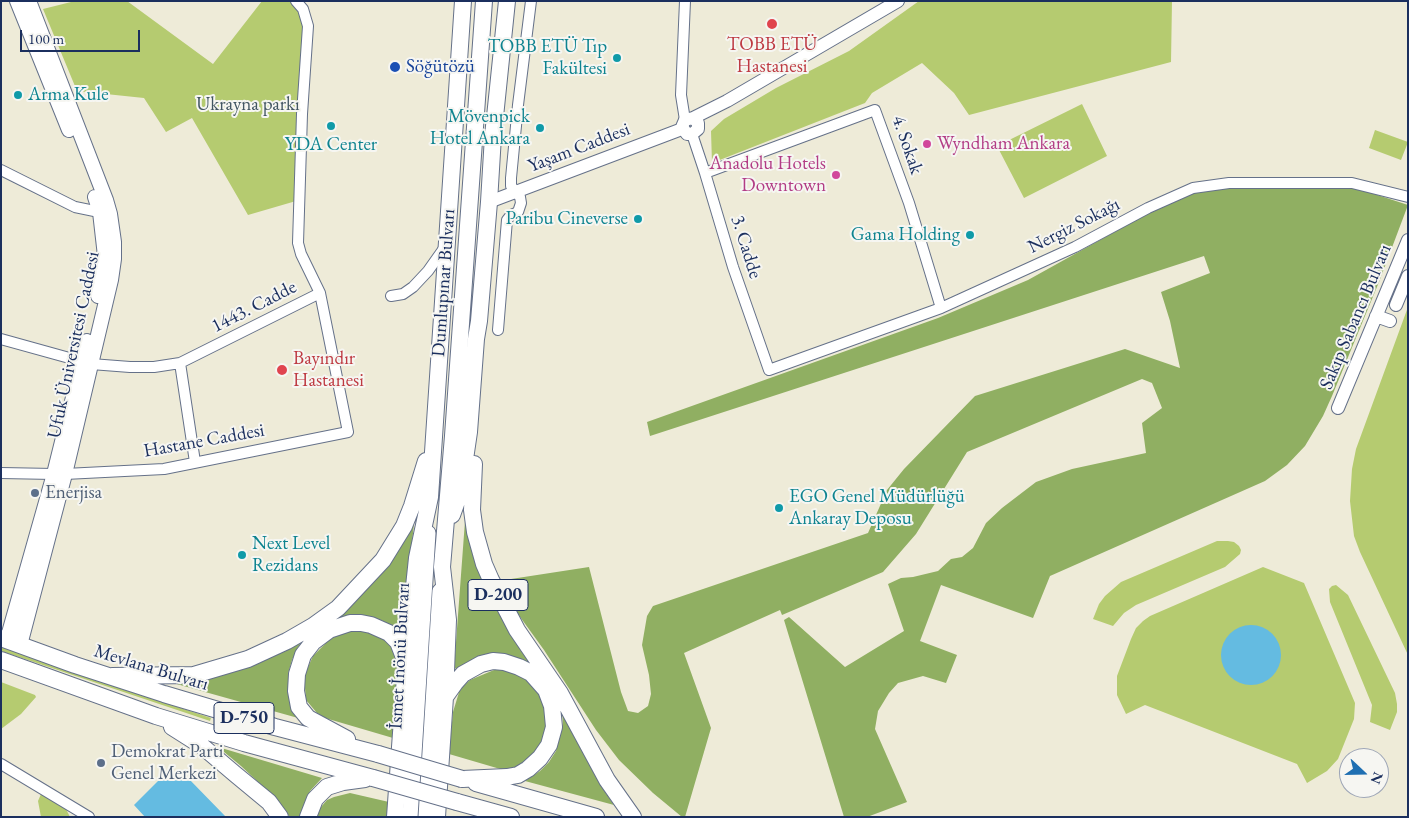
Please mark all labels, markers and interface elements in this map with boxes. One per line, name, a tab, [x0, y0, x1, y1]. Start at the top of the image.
marker: TOBB ETÜ Hastanesi	[765, 17, 779, 31]
scale bar	[22, 20, 142, 52]
text: 100 m	[28, 29, 64, 48]
place label: TOBB ETÜ Hastanesi	[727, 34, 817, 78]
place label: TOBB ETÜ Tıp Fakültesi	[487, 36, 607, 80]
marker: TOBB ETÜ Tıp Fakültesi	[611, 52, 623, 64]
place label: Söğütözü	[406, 56, 475, 78]
marker: Söğütözü	[388, 60, 402, 74]
place label: Arma Kule	[28, 84, 109, 106]
marker: Arma Kule	[12, 89, 24, 101]
park label: Ukrayna parkı	[196, 94, 300, 116]
place label: Mövenpick Hotel Ankara	[430, 106, 530, 150]
street label: 4. Sokak	[886, 113, 928, 177]
street label: Yaşam Caddesi	[525, 118, 633, 178]
marker: YDA Center	[325, 120, 337, 132]
marker: Mövenpick Hotel Ankara	[534, 122, 546, 134]
place label: Wyndham Ankara	[937, 133, 1070, 155]
place label: YDA Center	[285, 134, 377, 156]
marker: Wyndham Ankara	[921, 138, 933, 150]
place label: Anadolu Hotels Downtown	[709, 153, 826, 197]
marker: Anadolu Hotels Downtown	[830, 169, 842, 181]
street label: Nergiz Sokağı	[1024, 193, 1124, 259]
street label: Dumlupınar Bulvarı	[427, 208, 461, 358]
place label: Paribu Cineverse	[506, 208, 628, 230]
marker: Paribu Cineverse	[632, 213, 644, 225]
street label: 3. Cadde	[726, 213, 766, 281]
place label: Gama Holding	[851, 224, 960, 246]
marker: Gama Holding	[964, 229, 976, 241]
street label: Sakıp Sabancı Bulvarı	[1315, 241, 1397, 393]
street label: Ufuk Üniversitesi Caddesi	[43, 250, 105, 440]
street label: 1443. Cadde	[208, 276, 300, 338]
place label: Bayındır Hastanesi	[293, 348, 364, 392]
marker: Bayındır Hastanesi	[275, 363, 289, 377]
street label: Hastane Caddesi	[142, 419, 266, 463]
place label: Enerjisa	[45, 482, 102, 504]
place label: EGO Genel Müdürlüğü Ankaray Deposu	[789, 486, 965, 530]
marker: Enerjisa	[29, 487, 41, 499]
marker: EGO Genel Müdürlüğü Ankaray Deposu	[773, 502, 785, 514]
place label: Next Level Rezidans	[252, 533, 330, 577]
marker: Next Level Rezidans	[236, 549, 248, 561]
road number: D-200	[468, 580, 528, 610]
street label: İsmet İnönü Bulvarı	[385, 582, 415, 730]
street label: Mevlana Bulvarı	[91, 640, 211, 696]
road number: D-750	[214, 702, 274, 734]
place label: Demokrat Parti Genel Merkezi	[111, 741, 223, 785]
north arrow	[1339, 748, 1389, 798]
marker: Demokrat Parti Genel Merkezi	[95, 757, 107, 769]
text: N	[1367, 769, 1388, 787]

